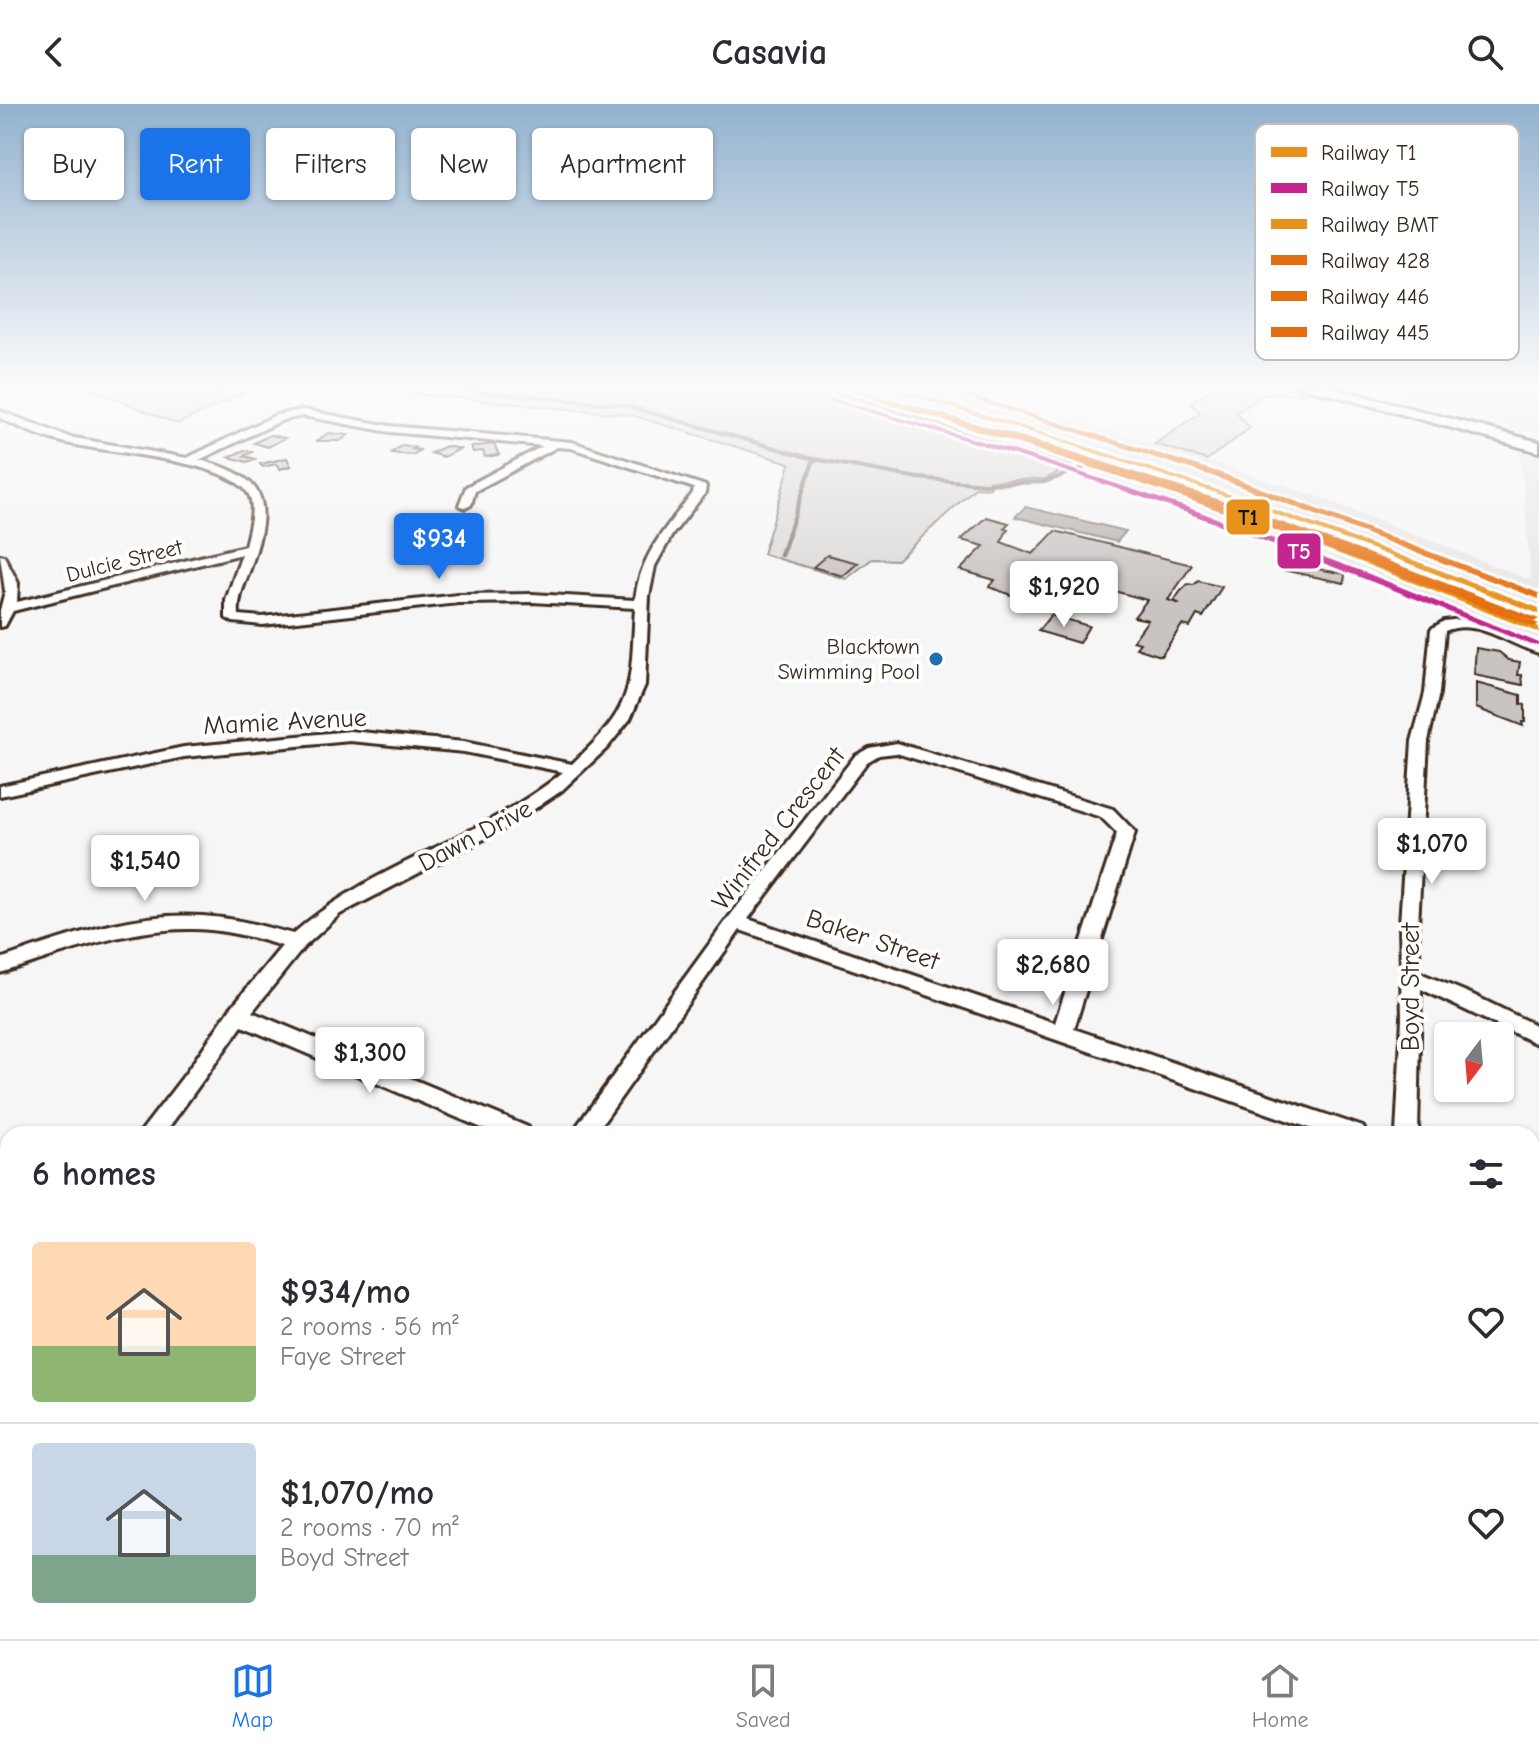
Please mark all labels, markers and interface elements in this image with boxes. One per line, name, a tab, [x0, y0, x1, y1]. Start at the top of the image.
icon: back	[32, 30, 76, 74]
icon: search	[1463, 30, 1507, 74]
text: Casavia	[712, 32, 827, 73]
legend	[1255, 124, 1519, 360]
chip: Buy	[24, 128, 124, 200]
chip: Rent	[140, 128, 250, 200]
chip: Filters	[266, 128, 395, 200]
chip: New	[411, 128, 516, 200]
chip: Apartment	[532, 128, 713, 200]
text: Railway T1	[1321, 140, 1417, 166]
text: Railway T5	[1321, 176, 1420, 202]
text: Railway BMT	[1321, 212, 1439, 238]
text: Railway 428	[1321, 248, 1430, 274]
text: Railway 446	[1321, 284, 1430, 310]
text: Railway 445	[1321, 320, 1430, 346]
line badge: T1	[1225, 498, 1271, 536]
text: T1	[1238, 505, 1258, 531]
pin: $934	[392, 513, 486, 581]
text: $934	[412, 524, 466, 554]
line badge: T5	[1276, 532, 1322, 570]
street label: Dulcie Street	[63, 534, 186, 588]
text: T5	[1287, 539, 1311, 565]
pin: $1,920	[999, 561, 1129, 629]
text: $1,920	[1028, 572, 1100, 602]
place label: Blacktown Swimming Pool	[778, 634, 920, 685]
marker: Blacktown Swimming Pool	[927, 650, 945, 668]
street label: Mamie Avenue	[203, 703, 367, 741]
street label: Winifred Crescent	[706, 740, 853, 916]
street label: Dawn Drive	[414, 793, 537, 878]
pin: $1,070	[1367, 818, 1497, 886]
text: $1,070	[1396, 829, 1468, 859]
pin: $1,540	[80, 835, 210, 903]
text: $1,540	[109, 846, 181, 876]
street label: Baker Street	[802, 903, 945, 977]
street label: Boyd Street	[1396, 921, 1426, 1051]
pin: $2,680	[988, 939, 1118, 1007]
text: $2,680	[1015, 950, 1091, 980]
north arrow	[1434, 1022, 1514, 1102]
map controls	[1434, 1022, 1514, 1102]
pin: $1,300	[305, 1027, 435, 1095]
text: $1,300	[333, 1038, 407, 1068]
icon: filters	[1464, 1152, 1508, 1196]
text: 6 homes	[32, 1154, 156, 1194]
text: $934/mo	[280, 1272, 411, 1312]
icon: home	[96, 1274, 192, 1370]
icon: heart	[1464, 1300, 1508, 1344]
text: 2 rooms · 56 m²	[280, 1312, 459, 1342]
text: Faye Street	[280, 1342, 405, 1372]
text: $1,070/mo	[280, 1473, 434, 1513]
icon: home	[96, 1475, 192, 1571]
icon: heart	[1464, 1501, 1508, 1545]
text: 2 rooms · 70 m²	[280, 1513, 459, 1543]
text: Boyd Street	[280, 1543, 409, 1573]
tab: Map	[231, 1659, 275, 1733]
tab: Saved	[736, 1659, 791, 1733]
tab: Home	[1252, 1659, 1308, 1733]

